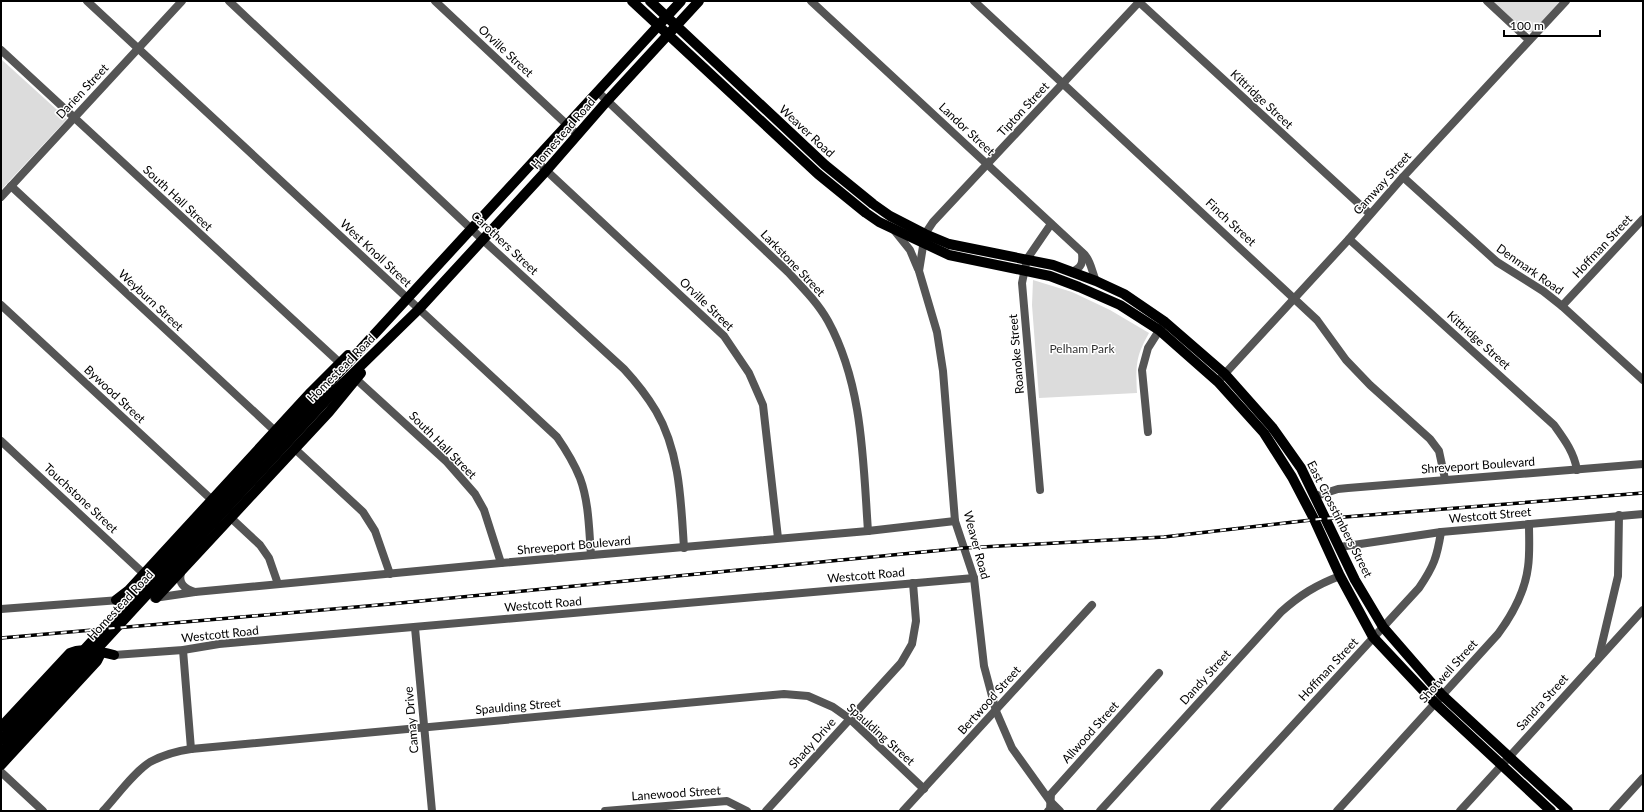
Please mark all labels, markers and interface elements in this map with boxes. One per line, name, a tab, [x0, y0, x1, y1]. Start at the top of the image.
scale bar	[1504, 12, 1600, 38]
text: 100 m	[1510, 18, 1544, 33]
street label: Orville Street	[475, 22, 537, 81]
street label: Darien Street	[53, 60, 112, 122]
street label: Kittridge Street	[1228, 66, 1297, 132]
street label: Tipton Street	[994, 78, 1052, 139]
street label: Homestead Road	[528, 94, 598, 172]
street label: Landor Street	[936, 99, 999, 159]
street label: Weaver Road	[776, 102, 838, 160]
street label: Camway Street	[1350, 148, 1415, 218]
street label: South Hall Street	[140, 162, 216, 234]
street label: Finch Street	[1203, 195, 1260, 250]
street label: Carothers Street	[468, 208, 542, 278]
street label: Hoffman Street	[1569, 211, 1636, 281]
street label: West Knoll Street	[337, 216, 415, 290]
street label: Larkstone Street	[758, 227, 829, 300]
street label: Denmark Road	[1494, 240, 1566, 298]
street label: Weyburn Street	[115, 266, 187, 334]
street label: Orville Street	[677, 274, 738, 334]
street label: Kittridge Street	[1444, 308, 1514, 373]
street label: Roanoke Street	[1005, 313, 1027, 395]
street label: Homestead Road	[304, 331, 378, 405]
park label: Pelham Park	[1049, 341, 1115, 356]
street label: Bywood Street	[81, 362, 149, 427]
street label: South Hall Street	[406, 408, 480, 482]
street label: Shreveport Boulevard	[1421, 454, 1535, 476]
street label: East Crosstimbers Street	[1304, 458, 1376, 581]
street label: Touchstone Street	[41, 460, 122, 537]
street label: Westcott Street	[1448, 504, 1533, 526]
street label: Weaver Road	[961, 509, 993, 581]
street label: Shreveport Boulevard	[516, 533, 632, 557]
street label: Westcott Road	[827, 564, 905, 586]
street label: Homestead Road	[84, 567, 156, 643]
street label: Westcott Road	[504, 593, 582, 615]
street label: Westcott Road	[181, 622, 259, 646]
street label: Hoffman Street	[1295, 634, 1362, 704]
street label: Shotwell Street	[1416, 636, 1481, 706]
street label: Dandy Street	[1176, 646, 1234, 708]
street label: Bertwood Street	[954, 662, 1024, 737]
street label: Sandra Street	[1513, 670, 1572, 733]
street label: Camay Drive	[401, 686, 421, 754]
street label: Spaulding Street	[475, 695, 562, 717]
street label: Allwood Street	[1058, 697, 1122, 766]
street label: Spaulding Street	[844, 700, 918, 769]
street label: Shady Drive	[785, 714, 839, 772]
street label: Lanewood Street	[631, 782, 722, 804]

